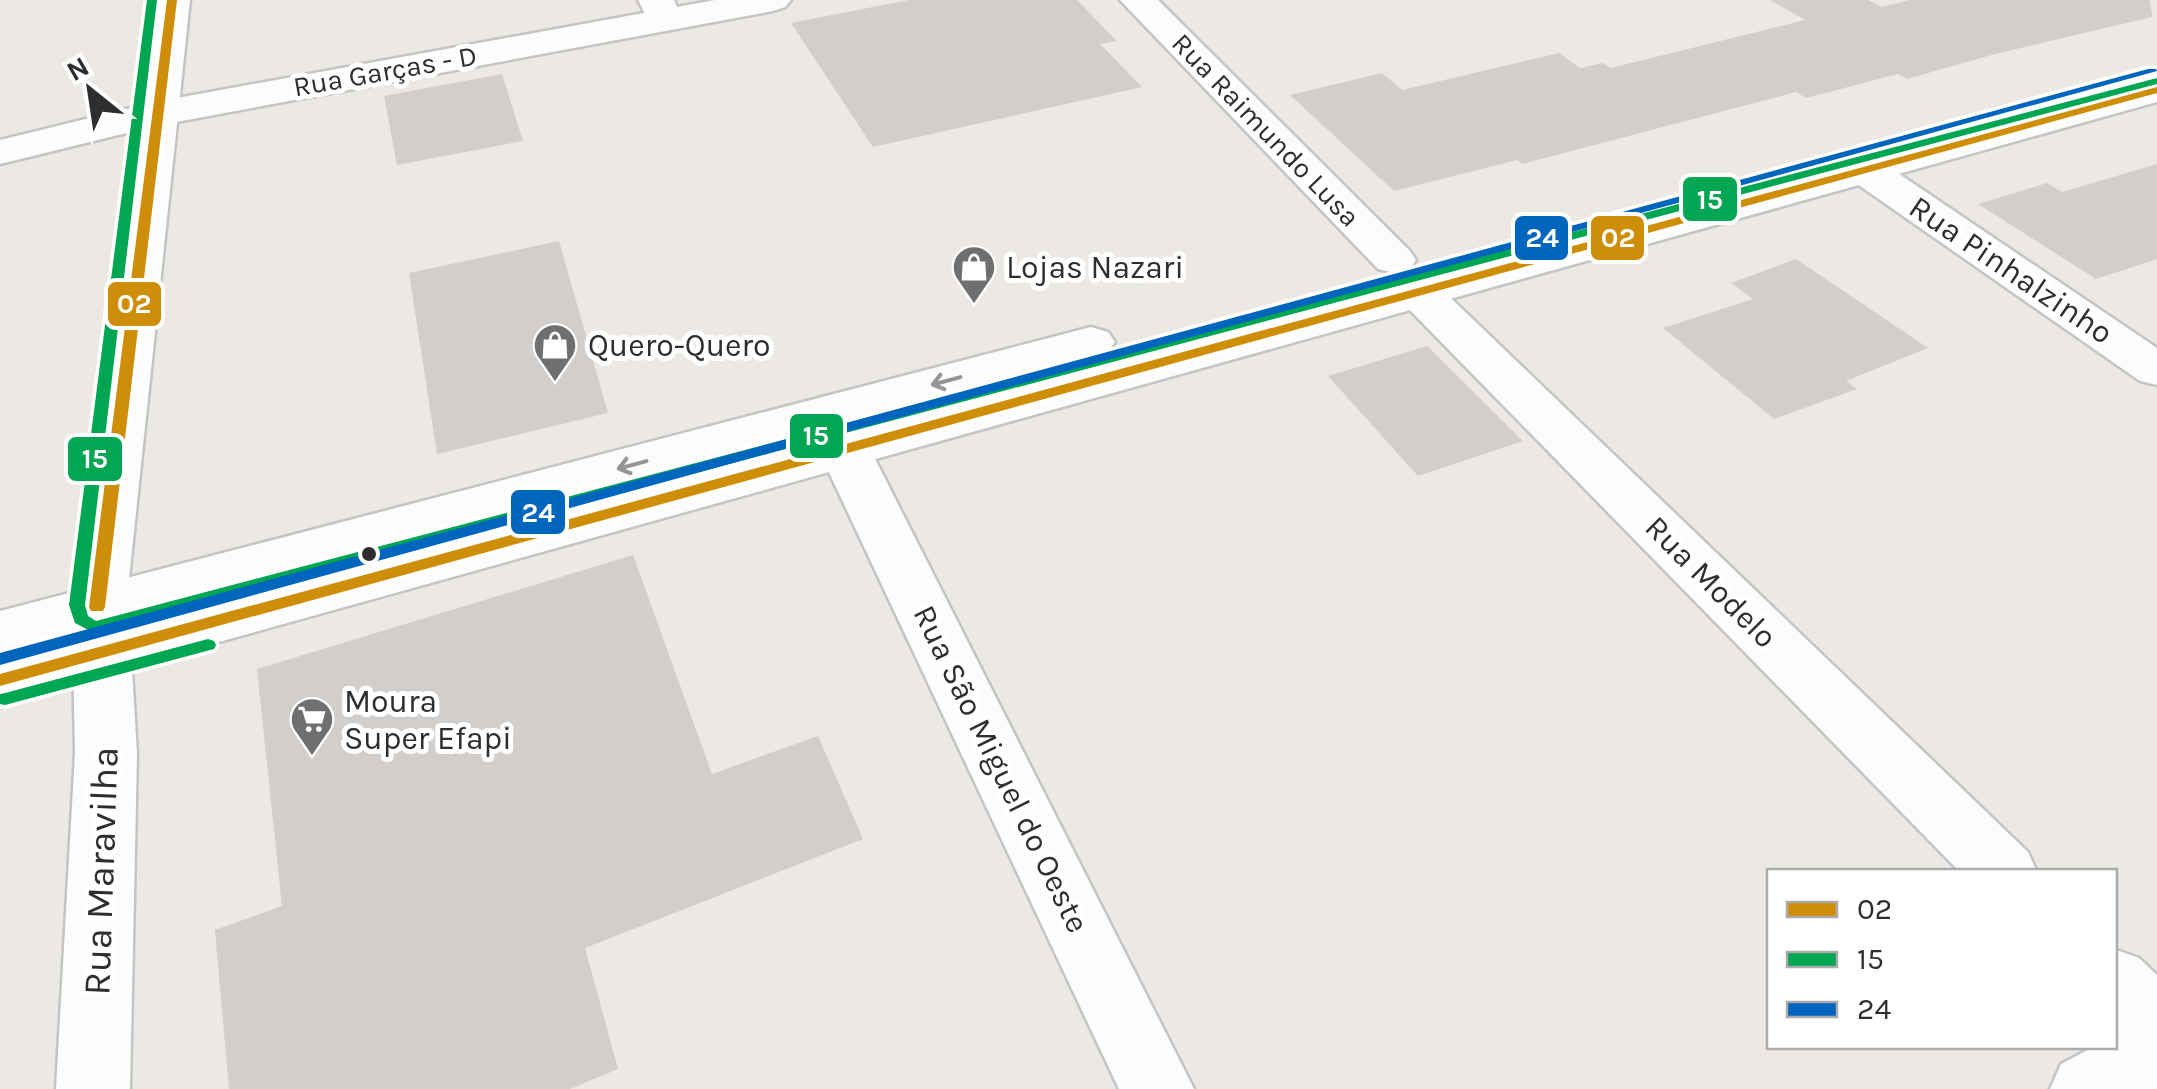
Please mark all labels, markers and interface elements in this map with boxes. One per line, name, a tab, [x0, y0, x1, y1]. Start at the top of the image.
street label: Rua Raimundo Lusa	[1165, 27, 1367, 233]
street label: Rua Garças - D	[291, 39, 479, 103]
north arrow	[40, 40, 140, 140]
text: N	[61, 49, 95, 88]
line badge: 15	[1681, 175, 1739, 223]
text: 15	[1697, 183, 1723, 216]
street label: Rua Pinhalzinho	[1902, 188, 2120, 352]
line badge: 24	[1513, 214, 1570, 262]
line badge: 02	[1589, 214, 1646, 262]
text: 24	[1525, 221, 1559, 254]
text: 02	[1601, 221, 1635, 254]
shop icon: Lojas Nazari	[951, 244, 997, 305]
place label: Lojas Nazari	[1006, 249, 1184, 286]
line badge: 02	[106, 280, 163, 328]
text: 02	[117, 287, 151, 320]
shop icon: Quero-Quero	[532, 322, 578, 383]
place label: Quero-Quero	[588, 327, 771, 364]
one-way arrow	[931, 372, 962, 391]
line badge: 15	[788, 412, 845, 460]
text: 15	[803, 419, 829, 452]
line badge: 15	[66, 435, 124, 483]
text: 15	[82, 442, 108, 475]
one-way arrow	[617, 456, 649, 475]
line badge: 24	[509, 488, 567, 536]
text: 24	[521, 496, 555, 529]
street label: Rua Modelo	[1638, 509, 1784, 655]
unlabelled marker	[359, 544, 379, 564]
street label: Rua São Miguel do Oeste	[906, 599, 1096, 939]
place label: Moura Super Efapi	[344, 683, 512, 757]
supermarket icon: Moura Super Efapi	[289, 696, 335, 757]
street label: Rua Maravilha	[74, 746, 128, 996]
legend	[1767, 869, 2117, 1049]
text: 02	[1857, 891, 1892, 927]
text: 15	[1857, 941, 1884, 977]
text: 24	[1857, 991, 1891, 1027]

